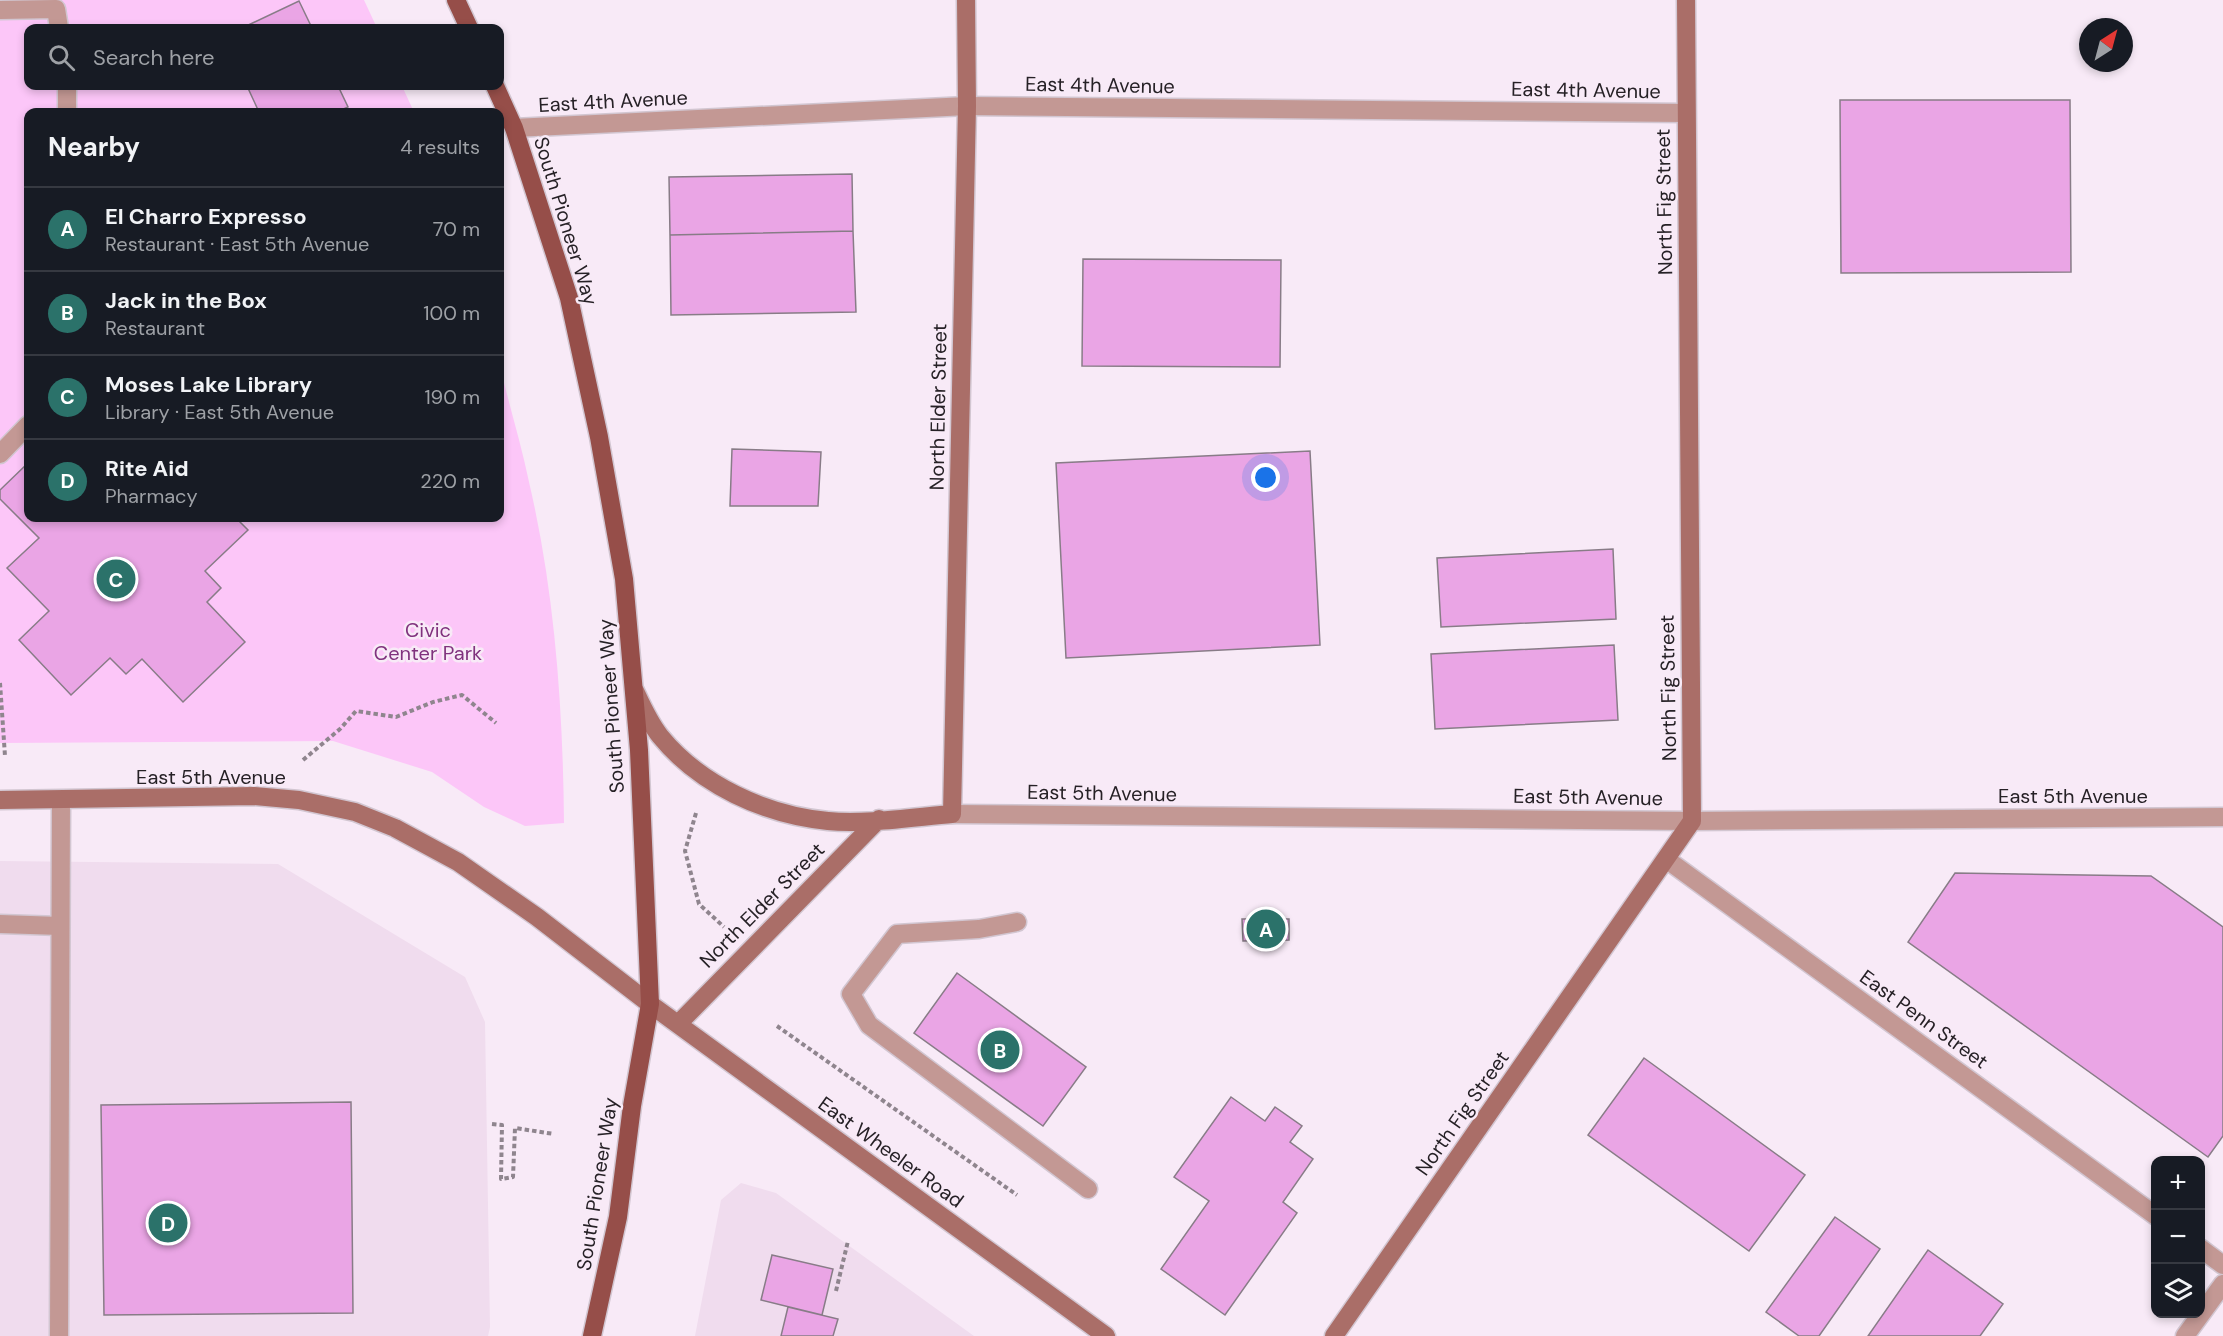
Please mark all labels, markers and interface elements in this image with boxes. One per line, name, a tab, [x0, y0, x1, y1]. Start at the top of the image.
north arrow	[2079, 18, 2133, 72]
search box	[24, 24, 504, 90]
icon: search	[45, 41, 78, 74]
text: Search here	[93, 43, 214, 72]
street label: East 4th Avenue	[1025, 71, 1175, 99]
street label: East 4th Avenue	[1511, 76, 1661, 104]
street label: East 4th Avenue	[538, 84, 688, 118]
street label: North Fig Street	[1650, 128, 1678, 275]
text: Nearby	[48, 130, 140, 164]
text: 4 results	[400, 134, 480, 160]
street label: South Pioneer Way	[528, 134, 604, 308]
text: El Charro Expresso	[105, 202, 307, 231]
text: A	[60, 216, 75, 242]
text: 70 m	[433, 216, 480, 242]
text: Restaurant · East 5th Avenue	[105, 231, 369, 257]
text: Jack in the Box	[105, 286, 267, 315]
text: B	[61, 300, 74, 326]
text: 100 m	[423, 300, 480, 326]
text: Restaurant	[105, 315, 205, 341]
street label: North Elder Street	[924, 323, 952, 491]
text: Moses Lake Library	[105, 370, 312, 399]
text: C	[60, 384, 75, 410]
text: 190 m	[424, 384, 480, 410]
text: Library · East 5th Avenue	[105, 399, 334, 425]
text: Rite Aid	[105, 454, 189, 483]
your location	[1251, 463, 1280, 492]
text: D	[60, 468, 75, 494]
text: 220 m	[420, 468, 480, 494]
text: Pharmacy	[105, 483, 198, 509]
pin: C	[96, 556, 136, 602]
street label: North Fig Street	[1654, 614, 1682, 761]
park label: Civic Center Park	[374, 617, 482, 666]
street label: South Pioneer Way	[592, 618, 630, 794]
street label: East 5th Avenue	[136, 764, 286, 790]
street label: East 5th Avenue	[1027, 779, 1177, 807]
street label: East 5th Avenue	[1513, 783, 1663, 811]
street label: East 5th Avenue	[1998, 783, 2148, 809]
street label: North Elder Street	[694, 837, 830, 973]
pin: A	[1246, 906, 1286, 952]
street label: East Penn Street	[1855, 964, 1993, 1074]
pin: B	[980, 1028, 1020, 1072]
street label: North Fig Street	[1409, 1045, 1515, 1180]
street label: East Wheeler Road	[813, 1090, 969, 1214]
street label: South Pioneer Way	[570, 1096, 624, 1272]
map controls	[2151, 1156, 2205, 1318]
button: +	[2151, 1156, 2205, 1210]
pin: D	[148, 1200, 188, 1246]
button: −	[2151, 1210, 2205, 1264]
button: layers	[2151, 1264, 2205, 1318]

